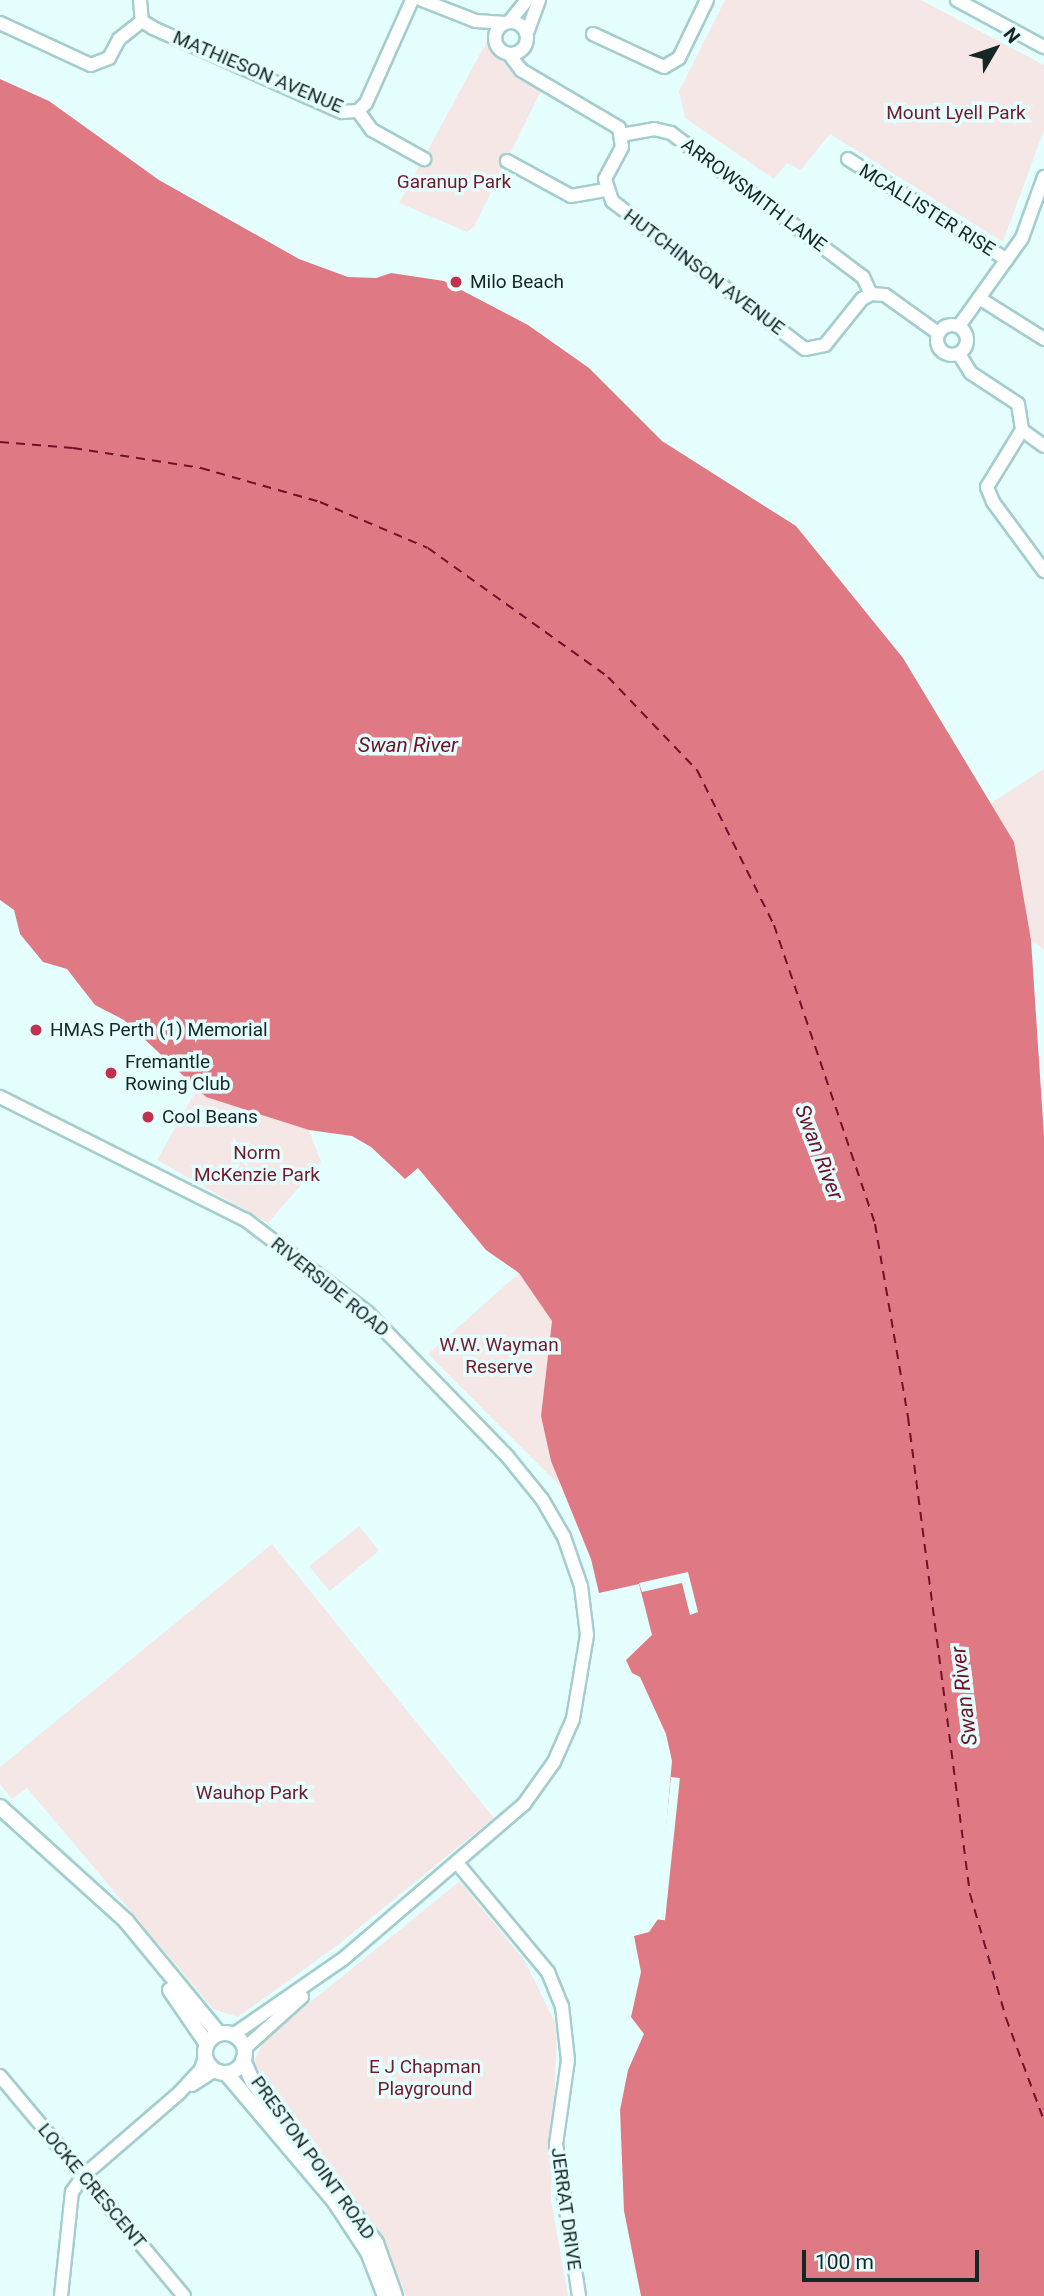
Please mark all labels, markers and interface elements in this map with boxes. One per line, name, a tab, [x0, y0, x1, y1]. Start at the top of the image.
north arrow	[960, 14, 1030, 84]
text: N	[999, 23, 1025, 48]
street label: MATHIESON AVENUE	[170, 26, 346, 118]
park label: Mount Lyell Park	[886, 102, 1026, 124]
street label: ARROWSMITH LANE	[677, 133, 831, 257]
street label: MCALLISTER RISE	[855, 159, 999, 261]
park label: Garanup Park	[397, 171, 511, 193]
street label: HUTCHINSON AVENUE	[619, 204, 789, 340]
place label: Milo Beach	[470, 271, 564, 293]
marker: Milo Beach	[448, 274, 464, 290]
water label: Swan River	[358, 732, 458, 758]
place label: HMAS Perth (1) Memorial	[50, 1019, 268, 1041]
marker: HMAS Perth (1) Memorial	[28, 1022, 44, 1038]
place label: Fremantle Rowing Club	[125, 1051, 230, 1095]
marker: Fremantle Rowing Club	[103, 1065, 119, 1081]
water label: Swan River	[789, 1101, 849, 1203]
place label: Cool Beans	[162, 1106, 258, 1128]
marker: Cool Beans	[140, 1109, 156, 1125]
park label: Norm McKenzie Park	[194, 1142, 320, 1186]
street label: RIVERSIDE ROAD	[266, 1232, 394, 1342]
park label: W.W. Wayman Reserve	[439, 1334, 559, 1378]
water label: Swan River	[945, 1645, 983, 1747]
park label: Wauhop Park	[196, 1782, 308, 1804]
park label: E J Chapman Playground	[369, 2056, 481, 2100]
street label: PRESTON POINT ROAD	[246, 2072, 380, 2244]
street label: LOCKE CRESCENT	[33, 2119, 151, 2253]
street label: JERRAT DRIVE	[546, 2146, 586, 2272]
scale bar	[806, 2236, 983, 2280]
text: 100 m	[815, 2250, 874, 2274]

